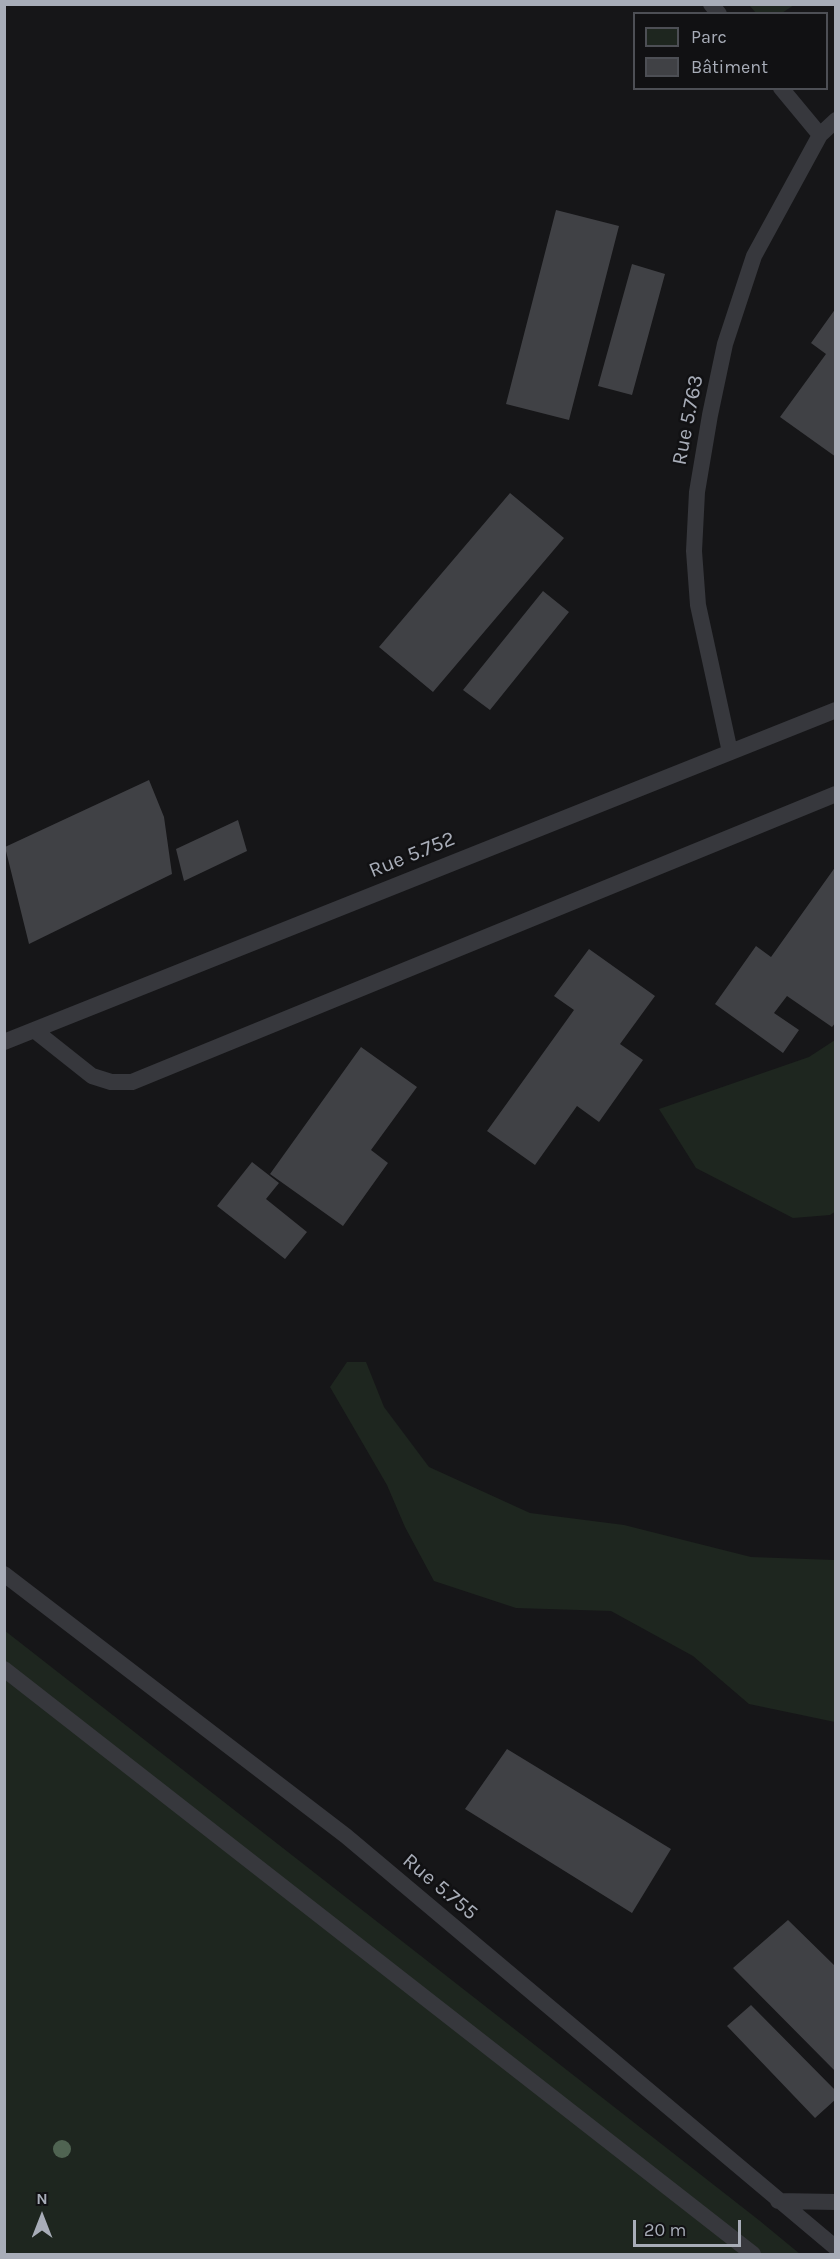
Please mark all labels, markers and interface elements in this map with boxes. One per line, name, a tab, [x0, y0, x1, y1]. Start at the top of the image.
legend	[633, 12, 828, 90]
text: Parc	[691, 26, 727, 48]
text: Bâtiment	[691, 56, 768, 78]
street label: Rue 5.763	[667, 373, 709, 467]
street label: Rue 5.752	[365, 826, 459, 884]
street label: Rue 5.755	[397, 1848, 483, 1926]
north arrow	[12, 2187, 72, 2247]
text: N	[36, 2189, 48, 2208]
scale bar	[636, 2208, 744, 2246]
text: 20 m	[644, 2219, 686, 2241]

